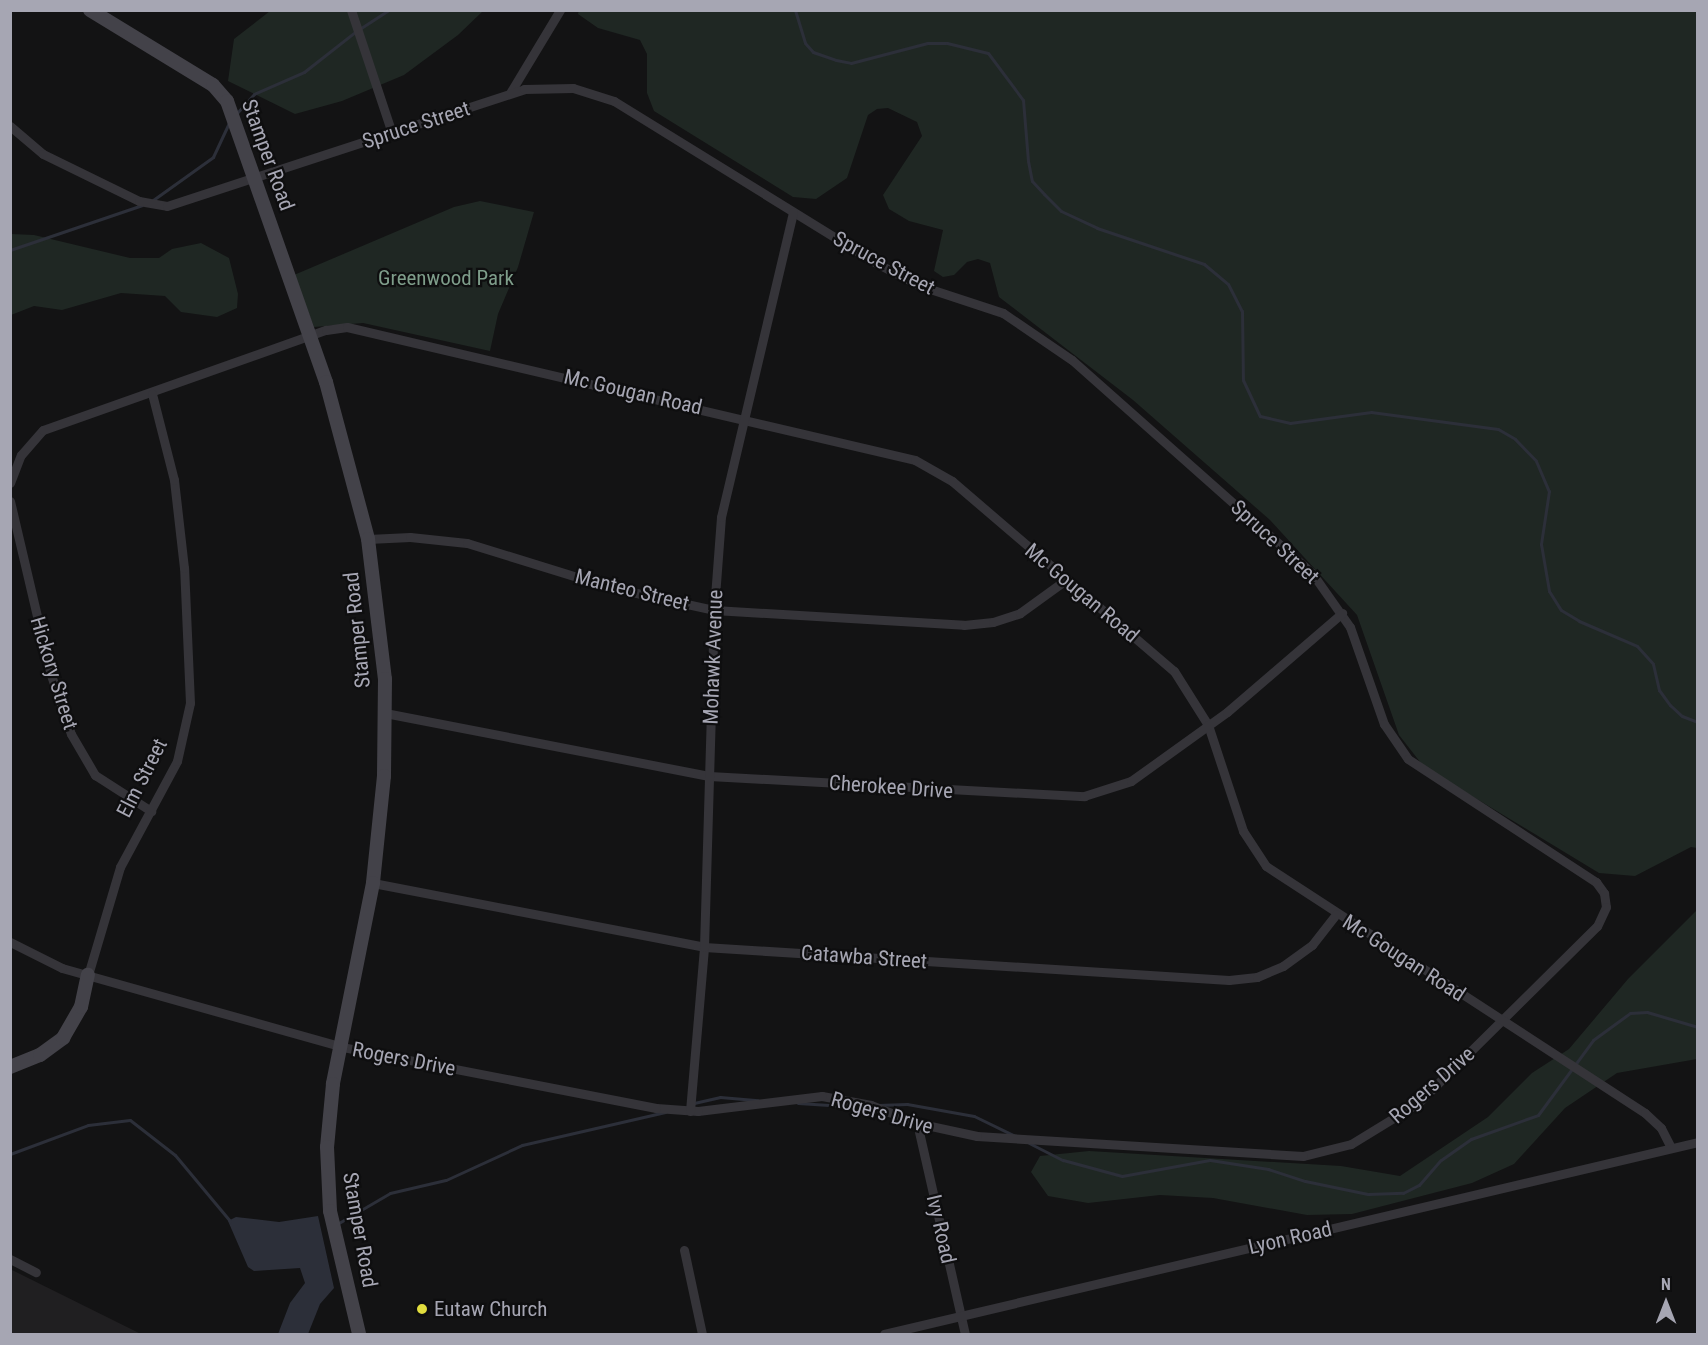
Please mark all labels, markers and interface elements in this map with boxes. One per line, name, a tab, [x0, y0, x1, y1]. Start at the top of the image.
street label: Stamper Road	[236, 96, 300, 214]
street label: Spruce Street	[359, 96, 473, 154]
street label: Spruce Street	[829, 226, 939, 300]
park label: Greenwood Park	[378, 265, 514, 291]
street label: Mc Gougan Road	[561, 364, 705, 420]
street label: Spruce Street	[1226, 495, 1324, 589]
street label: Mc Gougan Road	[1020, 538, 1144, 648]
street label: Manteo Street	[572, 564, 692, 616]
street label: Stamper Road	[338, 571, 376, 689]
street label: Mohawk Avenue	[698, 589, 728, 725]
street label: Hickory Street	[25, 613, 83, 733]
street label: Elm Street	[111, 734, 173, 822]
street label: Cherokee Drive	[828, 770, 954, 804]
street label: Mc Gougan Road	[1338, 909, 1470, 1007]
street label: Catawba Street	[800, 940, 928, 974]
street label: Rogers Drive	[350, 1037, 458, 1081]
street label: Rogers Drive	[1384, 1041, 1480, 1129]
street label: Rogers Drive	[828, 1086, 936, 1140]
street label: Stamper Road	[337, 1170, 383, 1290]
street label: Ivy Road	[921, 1192, 961, 1266]
street label: Lyon Road	[1246, 1216, 1334, 1260]
north arrow	[1636, 1273, 1696, 1333]
text: N	[1661, 1275, 1671, 1294]
place label: Eutaw Church	[434, 1296, 547, 1322]
marker: Eutaw Church	[415, 1302, 429, 1316]

